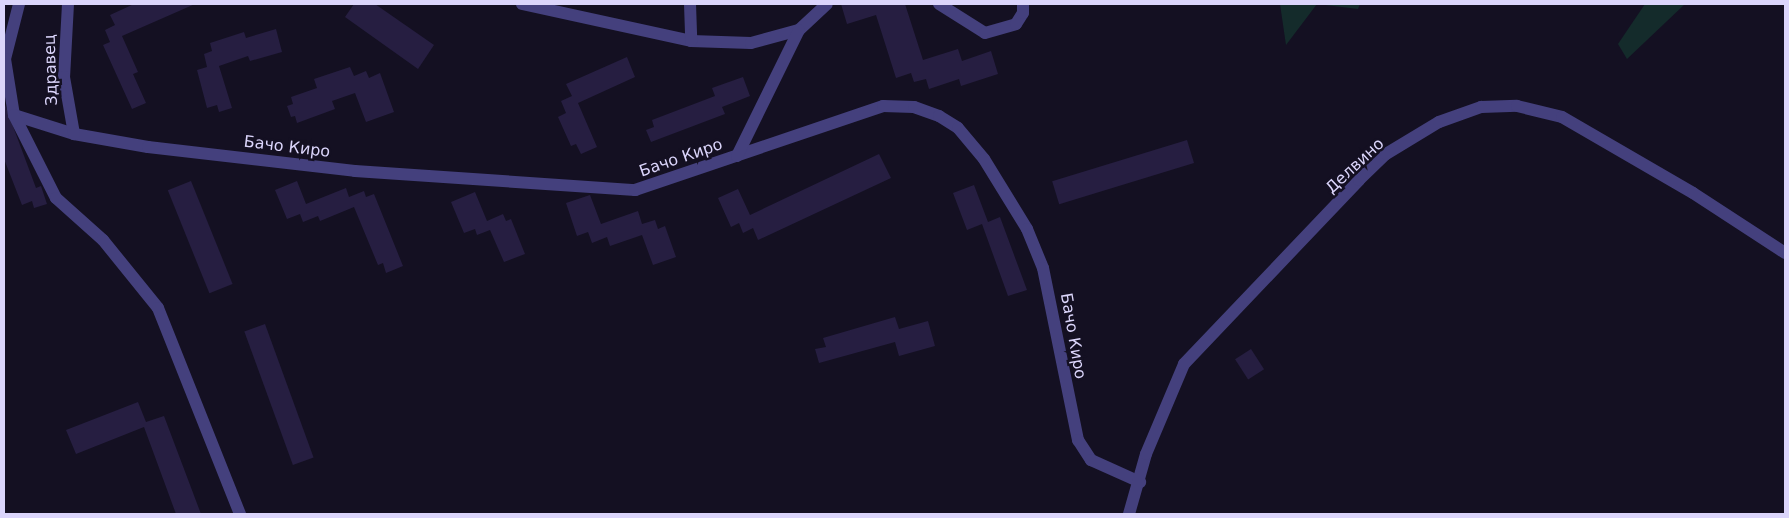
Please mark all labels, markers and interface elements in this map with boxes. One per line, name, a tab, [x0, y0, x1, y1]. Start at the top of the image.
street label: Здравец	[40, 34, 62, 106]
street label: Бачо Киро	[243, 132, 331, 162]
street label: Делвино	[1322, 134, 1388, 198]
street label: Бачо Киро	[637, 135, 725, 181]
street label: Бачо Киро	[1056, 292, 1090, 380]

